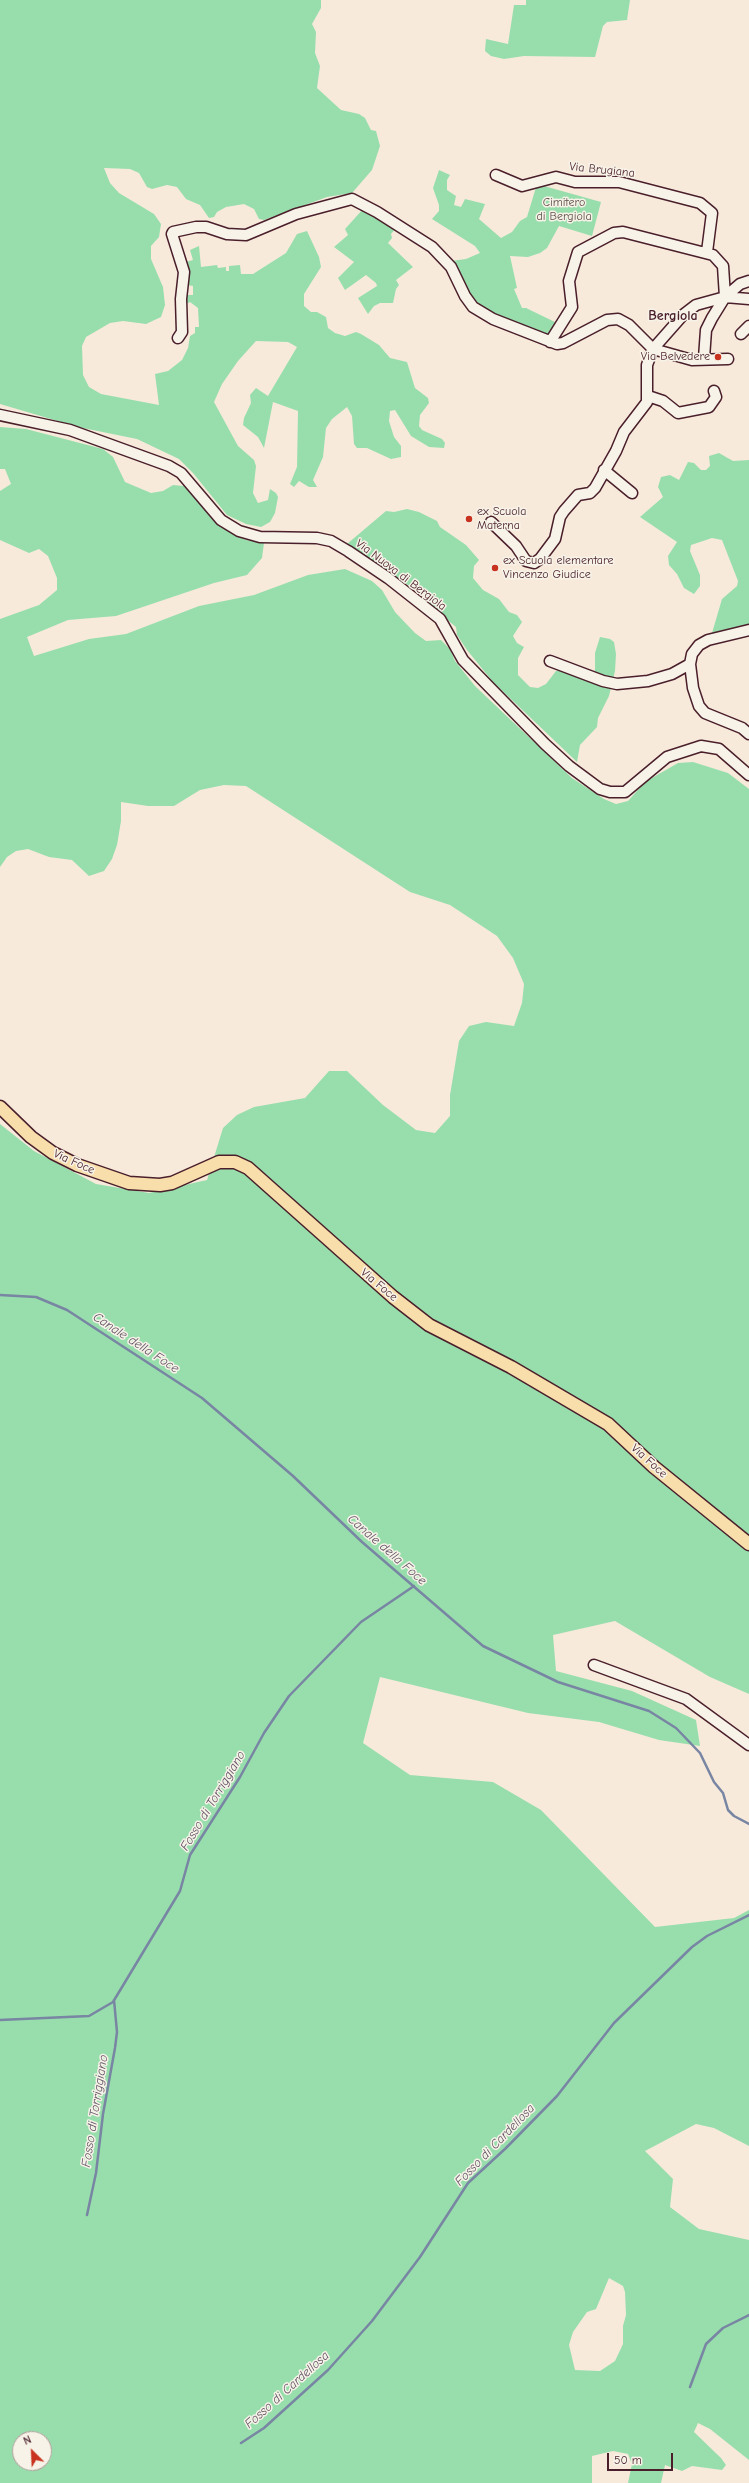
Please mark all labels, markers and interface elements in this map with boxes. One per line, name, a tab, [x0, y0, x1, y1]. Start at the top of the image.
street label: Via Brugiana	[569, 159, 635, 181]
park label: Cimitero di Bergiola	[536, 196, 592, 224]
district label: Bergiola	[648, 308, 698, 324]
place label: Via Belvedere	[641, 350, 710, 364]
marker: Via Belvedere	[713, 352, 723, 362]
place label: ex Scuola Materna	[477, 505, 526, 533]
marker: ex Scuola Materna	[464, 514, 474, 524]
street label: Via Nuova di Bergiola	[353, 536, 449, 614]
place label: ex Scuola elementare Vincenzo Giudice	[503, 554, 613, 582]
marker: ex Scuola elementare Vincenzo Giudice	[490, 563, 500, 573]
street label: Via Foce	[51, 1147, 97, 1177]
street label: Via Foce	[358, 1265, 400, 1305]
water label: Canale della Foce	[90, 1309, 182, 1377]
street label: Via Foce	[628, 1441, 670, 1481]
water label: Canale della Foce	[344, 1511, 430, 1589]
water label: Fosso di Torriggiano	[177, 1748, 249, 1854]
water label: Fosso di Torriggiano	[78, 2054, 112, 2168]
water label: Fosso di Cardellosa	[452, 2101, 538, 2189]
water label: Fosso di Cardellosa	[242, 2348, 332, 2432]
north arrow	[12, 2431, 52, 2471]
text: N	[21, 2433, 33, 2448]
scale bar	[609, 2445, 675, 2471]
text: 50 m	[614, 2453, 642, 2467]

